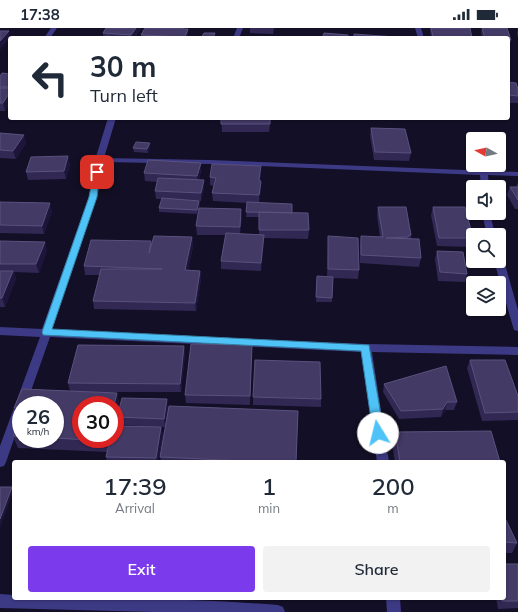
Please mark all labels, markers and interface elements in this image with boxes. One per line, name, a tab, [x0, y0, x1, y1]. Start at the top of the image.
text: 17:38	[20, 5, 60, 24]
text: 30 m	[90, 49, 156, 84]
icon: left	[24, 52, 76, 104]
text: Turn left	[90, 84, 158, 107]
north arrow	[466, 132, 506, 172]
map controls	[466, 132, 506, 316]
pin	[80, 155, 114, 189]
icon: arrive	[86, 161, 108, 183]
button: sound	[466, 180, 506, 220]
button: search	[466, 228, 506, 268]
button: layers	[466, 276, 506, 316]
speed limit sign: 30	[72, 396, 124, 448]
text: 26	[26, 404, 50, 429]
position arrow	[357, 412, 399, 454]
text: km/h	[27, 425, 49, 438]
text: 17:39	[103, 471, 167, 501]
text: 1	[262, 471, 276, 501]
text: 200	[371, 471, 415, 501]
text: Arrival	[115, 500, 155, 516]
text: min	[258, 500, 280, 516]
text: m	[387, 500, 399, 516]
button: Exit	[28, 546, 255, 592]
button: Share	[263, 546, 490, 592]

